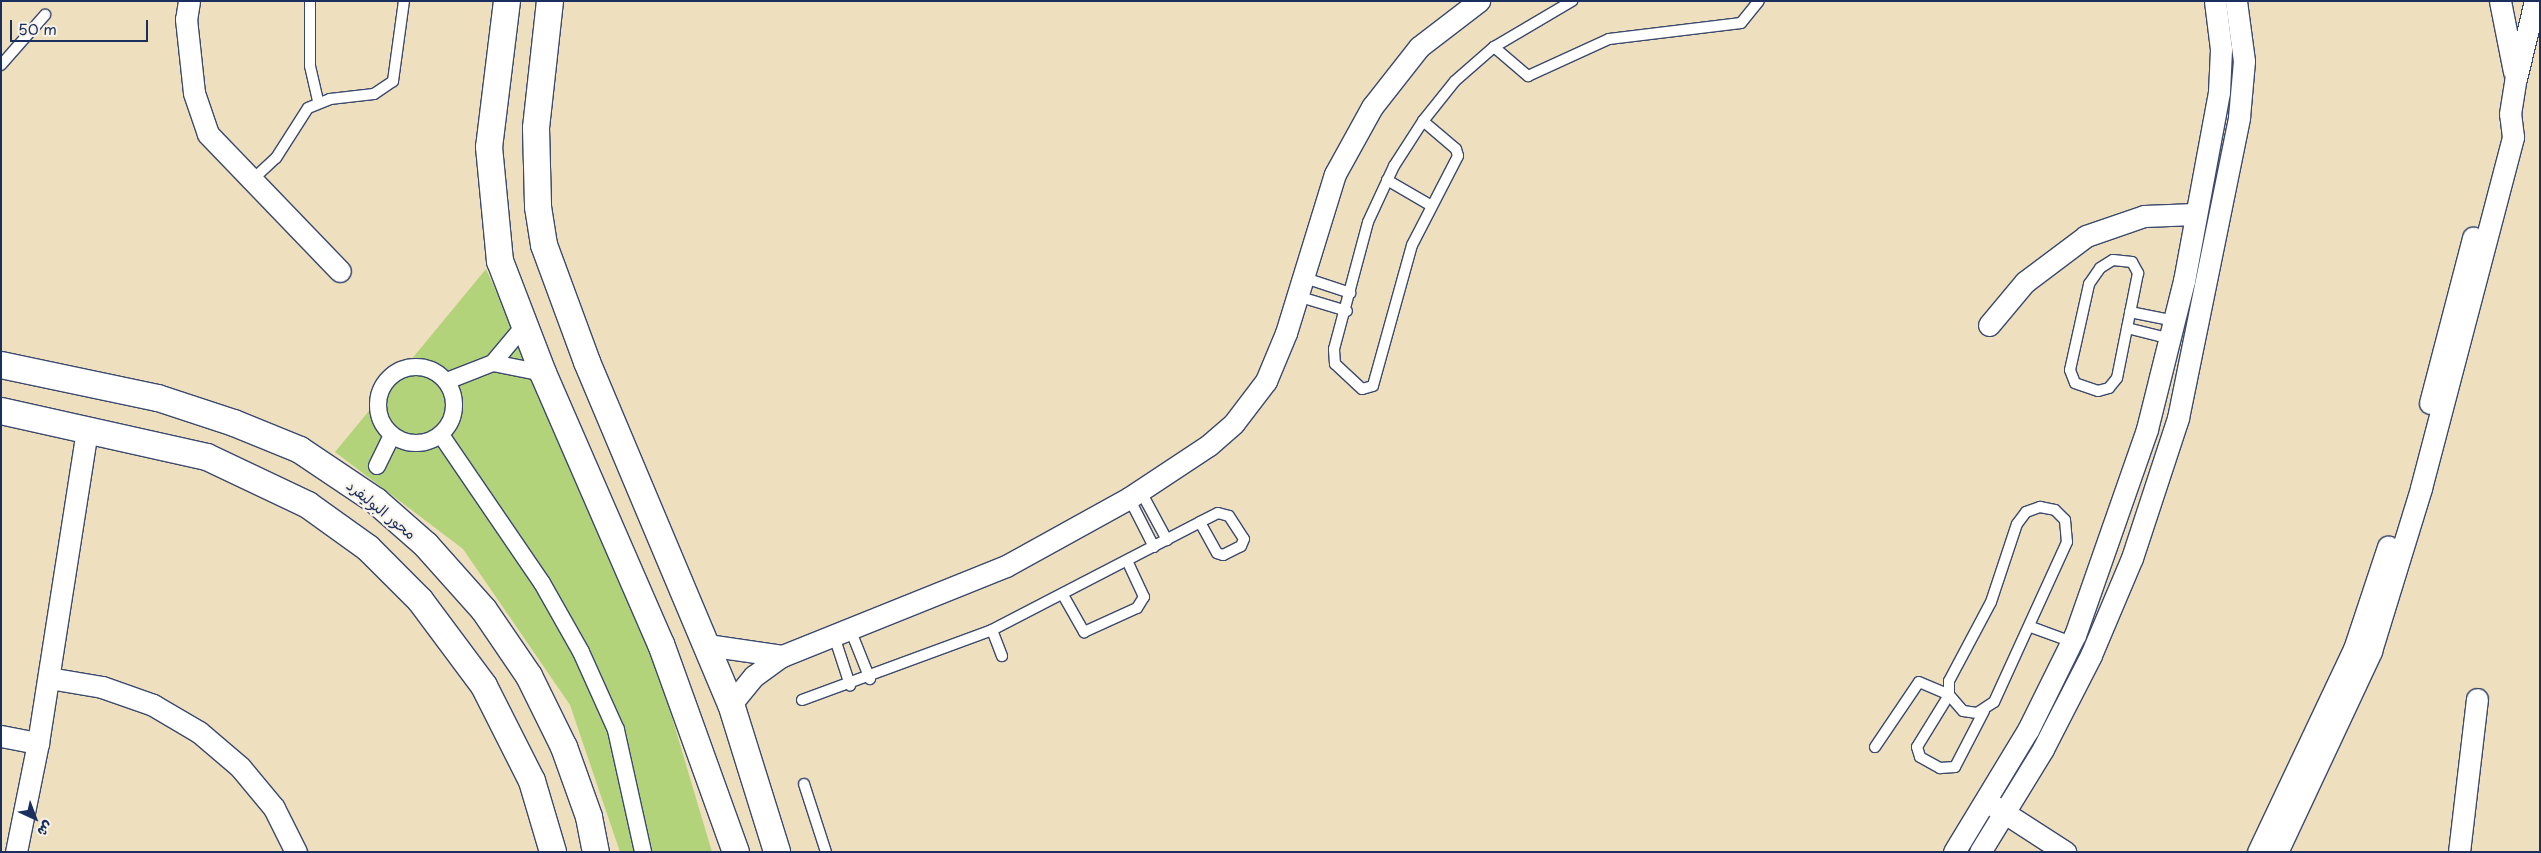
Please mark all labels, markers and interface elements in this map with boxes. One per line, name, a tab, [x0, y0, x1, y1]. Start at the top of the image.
scale bar	[12, 10, 150, 42]
text: 50 m	[18, 17, 57, 40]
street label: محور البوليفرد	[344, 476, 420, 542]
north arrow	[10, 793, 60, 843]
text: ش	[33, 816, 58, 842]

